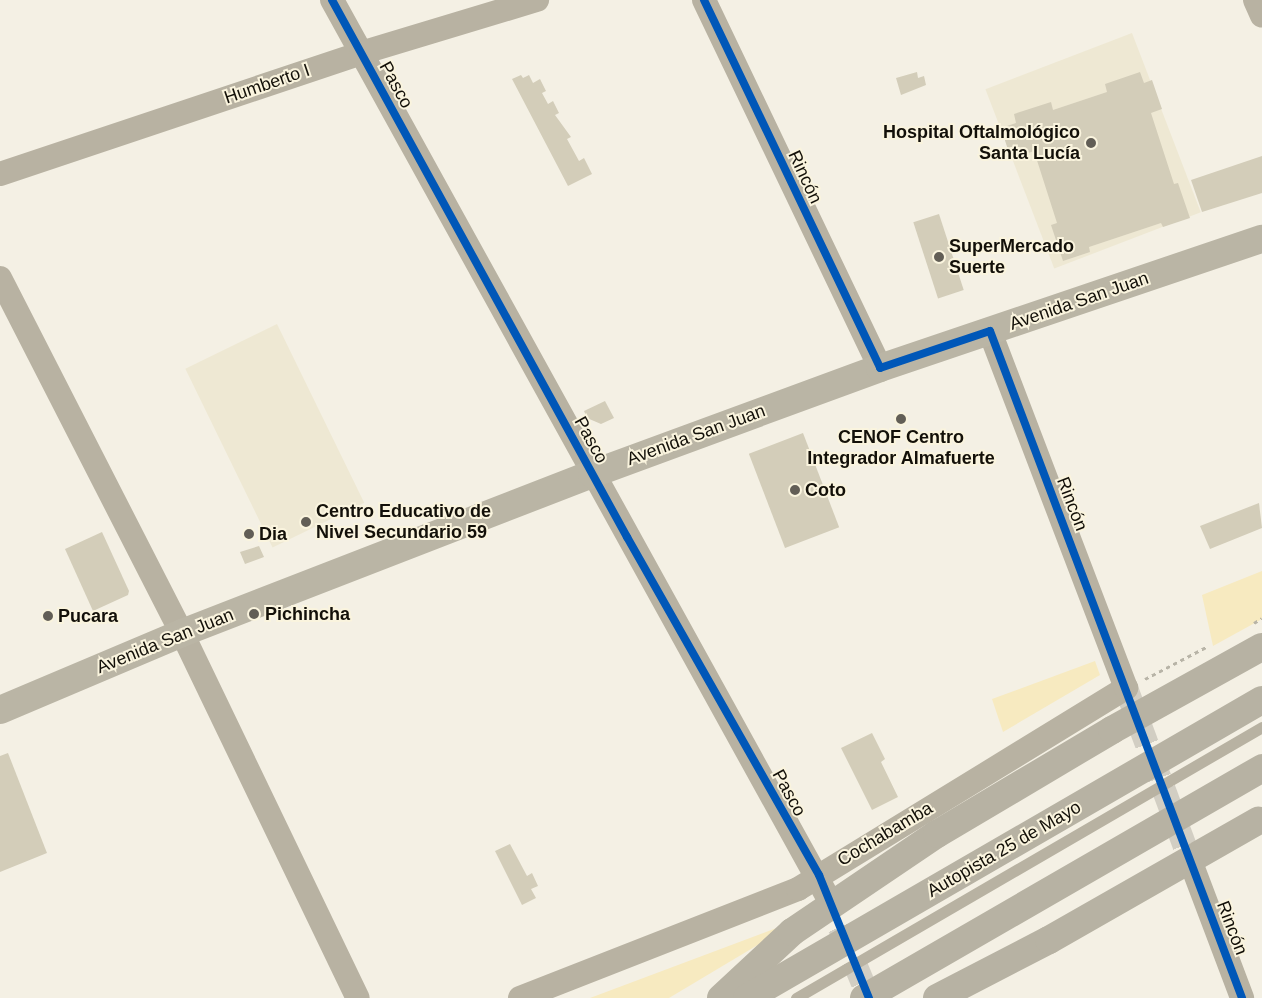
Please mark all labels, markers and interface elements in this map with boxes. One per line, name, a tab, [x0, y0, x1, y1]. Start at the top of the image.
street label: Pasco	[374, 58, 418, 112]
street label: Humberto I	[221, 59, 313, 109]
place label: Hospital Oftalmológico Santa Lucía	[883, 122, 1080, 164]
marker: Hospital Oftalmológico Santa Lucía	[1084, 136, 1098, 150]
street label: Rincón	[783, 147, 827, 207]
place label: SuperMercado Suerte	[949, 236, 1074, 278]
marker: SuperMercado Suerte	[933, 251, 945, 263]
street label: Avenida San Juan	[1007, 267, 1151, 335]
street label: Avenida San Juan	[624, 400, 768, 470]
street label: Pasco	[569, 413, 613, 467]
marker: CENOF Centro Integrador Almafuerte	[895, 413, 907, 425]
place label: CENOF Centro Integrador Almafuerte	[807, 427, 995, 469]
street label: Rincón	[1052, 474, 1092, 534]
place label: Coto	[805, 479, 846, 501]
marker: Coto	[789, 484, 801, 496]
place label: Centro Educativo de Nivel Secundario 59	[316, 501, 491, 544]
marker: Centro Educativo de Nivel Secundario 59	[300, 516, 312, 528]
place label: Dia	[259, 523, 287, 545]
marker: Dia	[243, 528, 255, 540]
place label: Pichincha	[265, 603, 350, 625]
street label: Avenida San Juan	[93, 604, 237, 678]
place label: Pucara	[58, 605, 118, 627]
marker: Pichincha	[247, 607, 261, 621]
marker: Pucara	[42, 610, 54, 622]
street label: Pasco	[767, 766, 811, 820]
street label: Autopista 25 de Mayo	[923, 796, 1085, 902]
street label: Cochabamba	[834, 797, 936, 871]
street label: Rincón	[1212, 898, 1252, 958]

